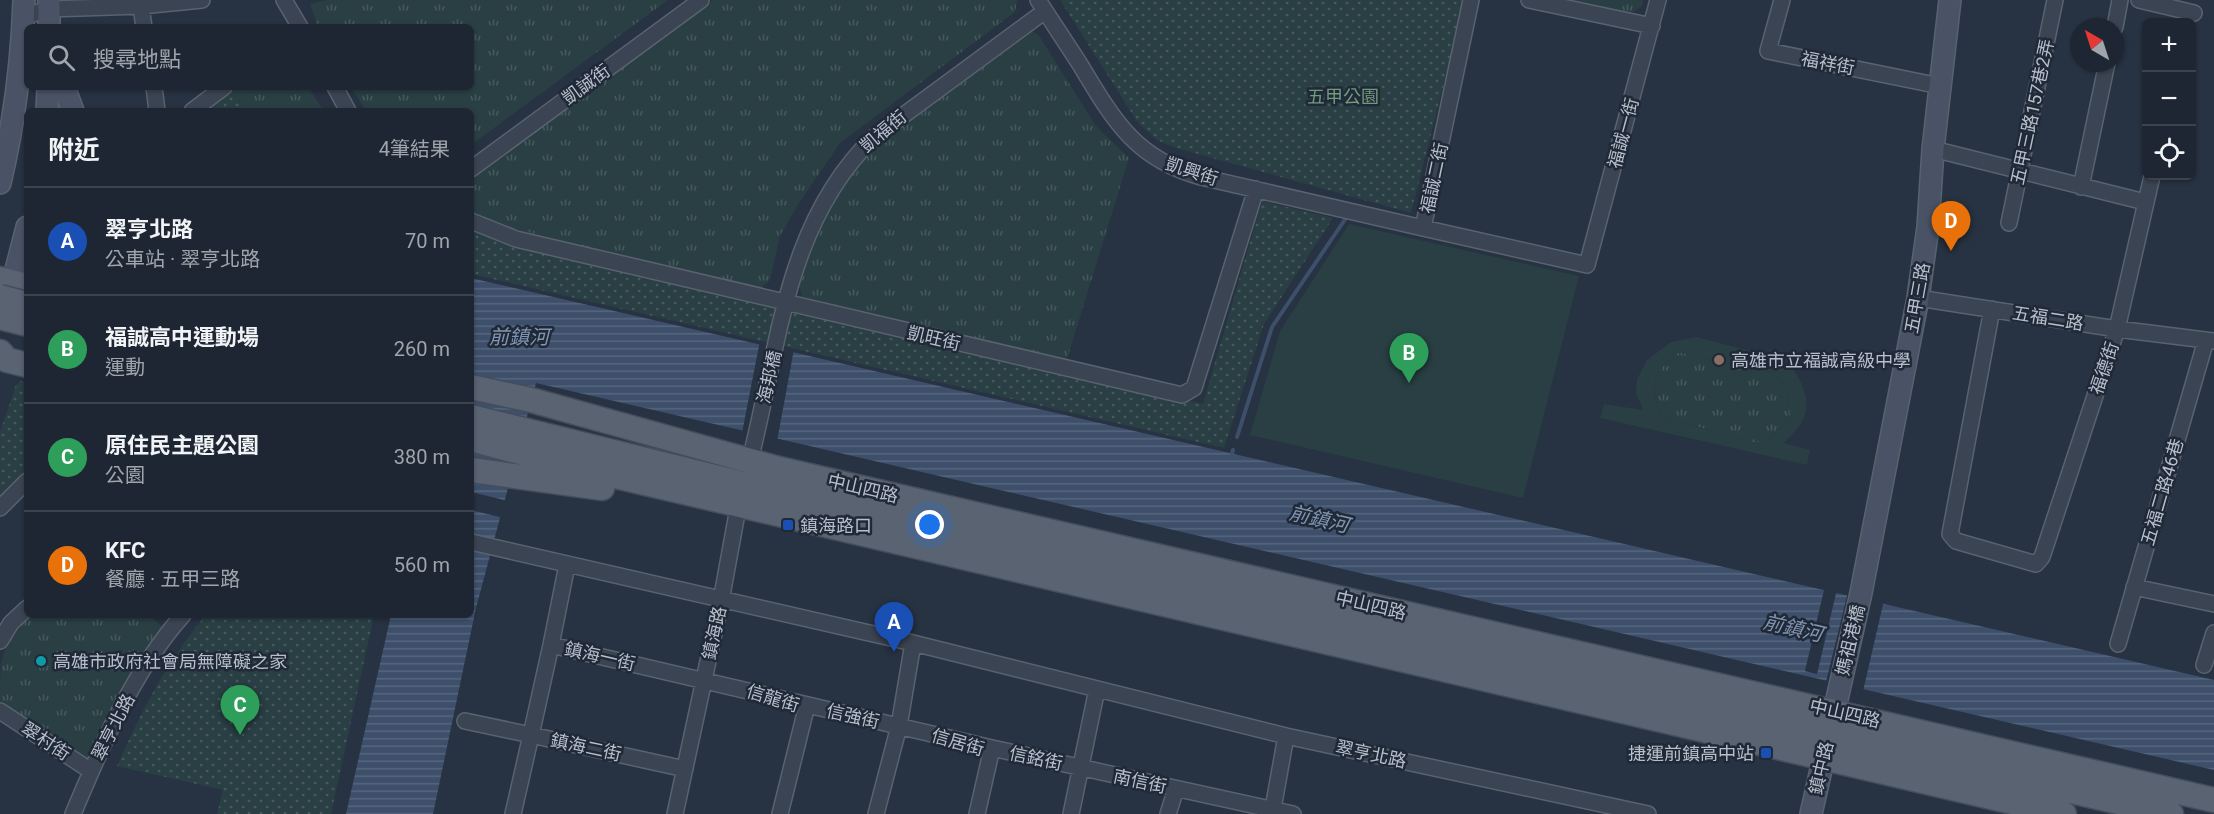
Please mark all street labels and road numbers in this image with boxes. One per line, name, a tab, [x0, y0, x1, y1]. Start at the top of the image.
street label: 五甲三路157巷2弄	[2006, 37, 2058, 187]
street label: 福祥街	[1799, 48, 1857, 78]
street label: 凱誠街	[558, 60, 614, 108]
street label: 福誠一街	[1604, 96, 1642, 170]
street label: 凱福街	[856, 106, 910, 156]
street label: 福誠二街	[1416, 141, 1452, 215]
street label: 凱興街	[1163, 153, 1221, 189]
street label: 五甲三路	[1900, 261, 1934, 335]
street label: 五福二路	[2011, 302, 2085, 334]
street label: 凱旺街	[905, 322, 963, 354]
street label: 福德街	[2085, 339, 2123, 397]
street label: 海邦橋	[753, 348, 785, 406]
street label: 五福二路46巷	[2137, 436, 2187, 548]
street label: 中山四路	[826, 470, 900, 506]
street label: 中山四路	[1334, 587, 1408, 623]
street label: 媽祖港橋	[1832, 603, 1868, 677]
street label: 鎮海路	[698, 604, 730, 662]
street label: 鎮海一街	[563, 638, 637, 674]
street label: 信龍街	[744, 680, 802, 716]
street label: 翠亨北路	[87, 690, 139, 764]
street label: 中山四路	[1808, 695, 1882, 731]
street label: 信強街	[824, 700, 882, 732]
street label: 翠村街	[18, 717, 74, 765]
street label: 信居街	[929, 724, 987, 760]
street label: 鎮海二街	[549, 729, 623, 765]
street label: 翠亨北路	[1334, 736, 1408, 772]
street label: 鎮中路	[1805, 739, 1837, 797]
street label: 信銘街	[1007, 742, 1065, 774]
street label: 南信街	[1111, 765, 1169, 797]

